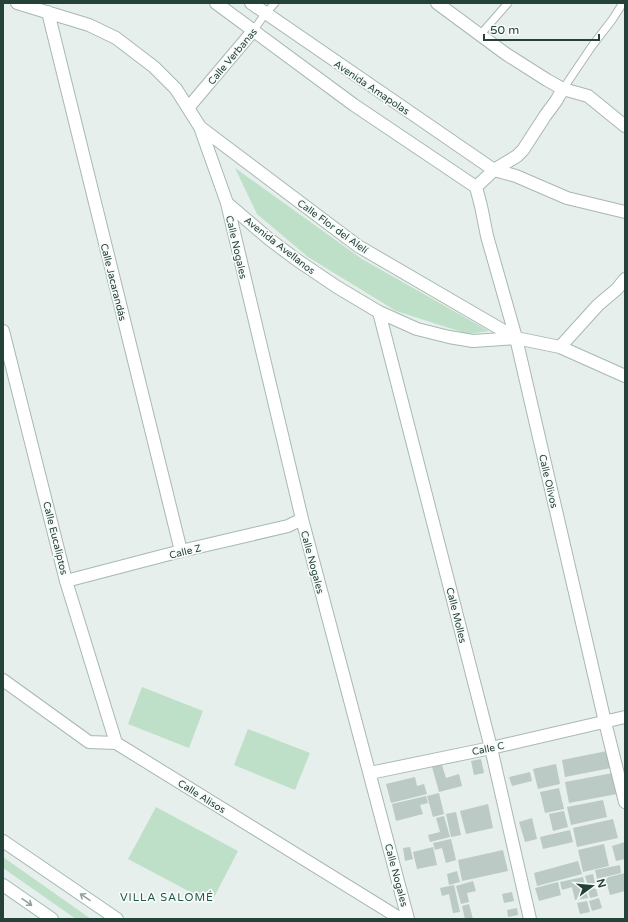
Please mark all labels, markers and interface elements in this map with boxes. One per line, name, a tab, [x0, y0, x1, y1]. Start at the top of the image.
scale bar	[484, 16, 599, 42]
text: 50 m	[490, 23, 519, 37]
street label: Calle Verbanas	[206, 26, 260, 87]
street label: Avenida Amapolas	[331, 58, 412, 118]
street label: Calle Flor del Alelí	[295, 197, 370, 257]
street label: Calle Nogales	[223, 214, 249, 280]
street label: Avenida Avellanos	[242, 214, 317, 277]
street label: Calle Jacarandás	[98, 242, 128, 322]
street label: Calle Olivos	[536, 453, 560, 510]
street label: Calle Eucaliptos	[40, 500, 70, 576]
street label: Calle Nogales	[298, 529, 326, 595]
street label: Calle Z	[168, 542, 202, 562]
street label: Calle Molles	[443, 586, 469, 644]
street label: Calle C	[471, 740, 506, 758]
street label: Calle Alisos	[175, 777, 228, 816]
street label: Calle Nogales	[382, 842, 410, 908]
north arrow	[572, 866, 612, 906]
text: N	[594, 877, 609, 889]
district label: VILLA SALOMÉ	[120, 890, 214, 904]
one-way arrow	[80, 893, 91, 901]
one-way arrow	[22, 898, 33, 906]

